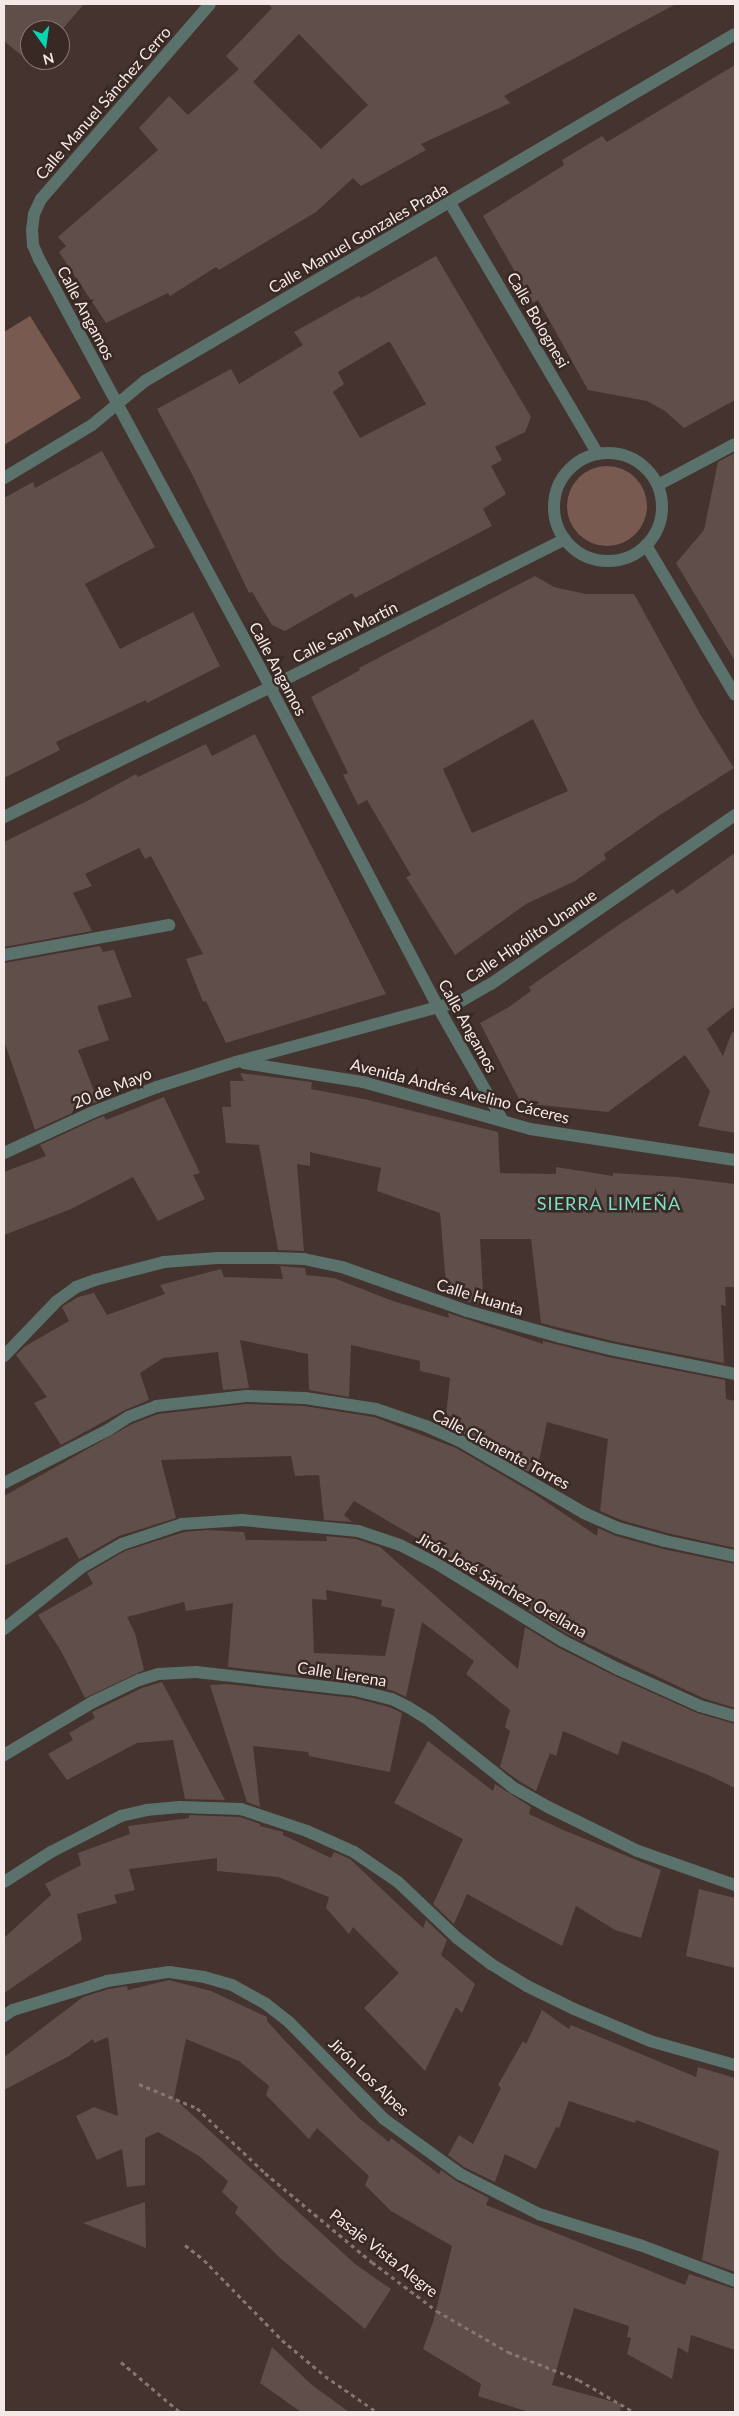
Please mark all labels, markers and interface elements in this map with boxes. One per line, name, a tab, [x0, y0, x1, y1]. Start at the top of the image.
north arrow	[20, 20, 70, 70]
street label: Calle Manuel Sánchez Cerro	[31, 23, 175, 183]
text: N	[41, 50, 56, 69]
street label: Calle Manuel Gonzales Prada	[265, 179, 451, 297]
street label: Calle Angamos	[53, 263, 119, 363]
street label: Calle Bolognesi	[503, 269, 573, 371]
street label: Calle San Martín	[289, 597, 401, 667]
street label: Calle Angamos	[245, 619, 311, 719]
street label: Calle Hipólito Unanue	[462, 885, 600, 987]
street label: Calle Angamos	[434, 976, 502, 1076]
street label: Avenida Andrés Avelino Cáceres	[348, 1054, 572, 1128]
street label: 20 de Mayo	[70, 1063, 154, 1113]
district label: SIERRA LIMEÑA	[535, 1192, 683, 1214]
street label: Calle Huanta	[434, 1275, 526, 1319]
street label: Calle Clemente Torres	[429, 1404, 573, 1494]
street label: Jirón José Sánchez Orellana	[413, 1528, 591, 1642]
street label: Calle Lierena	[296, 1657, 388, 1691]
street label: Jirón Los Alpes	[325, 2034, 413, 2120]
street label: Pasaje Vista Alegre	[326, 2204, 442, 2302]

